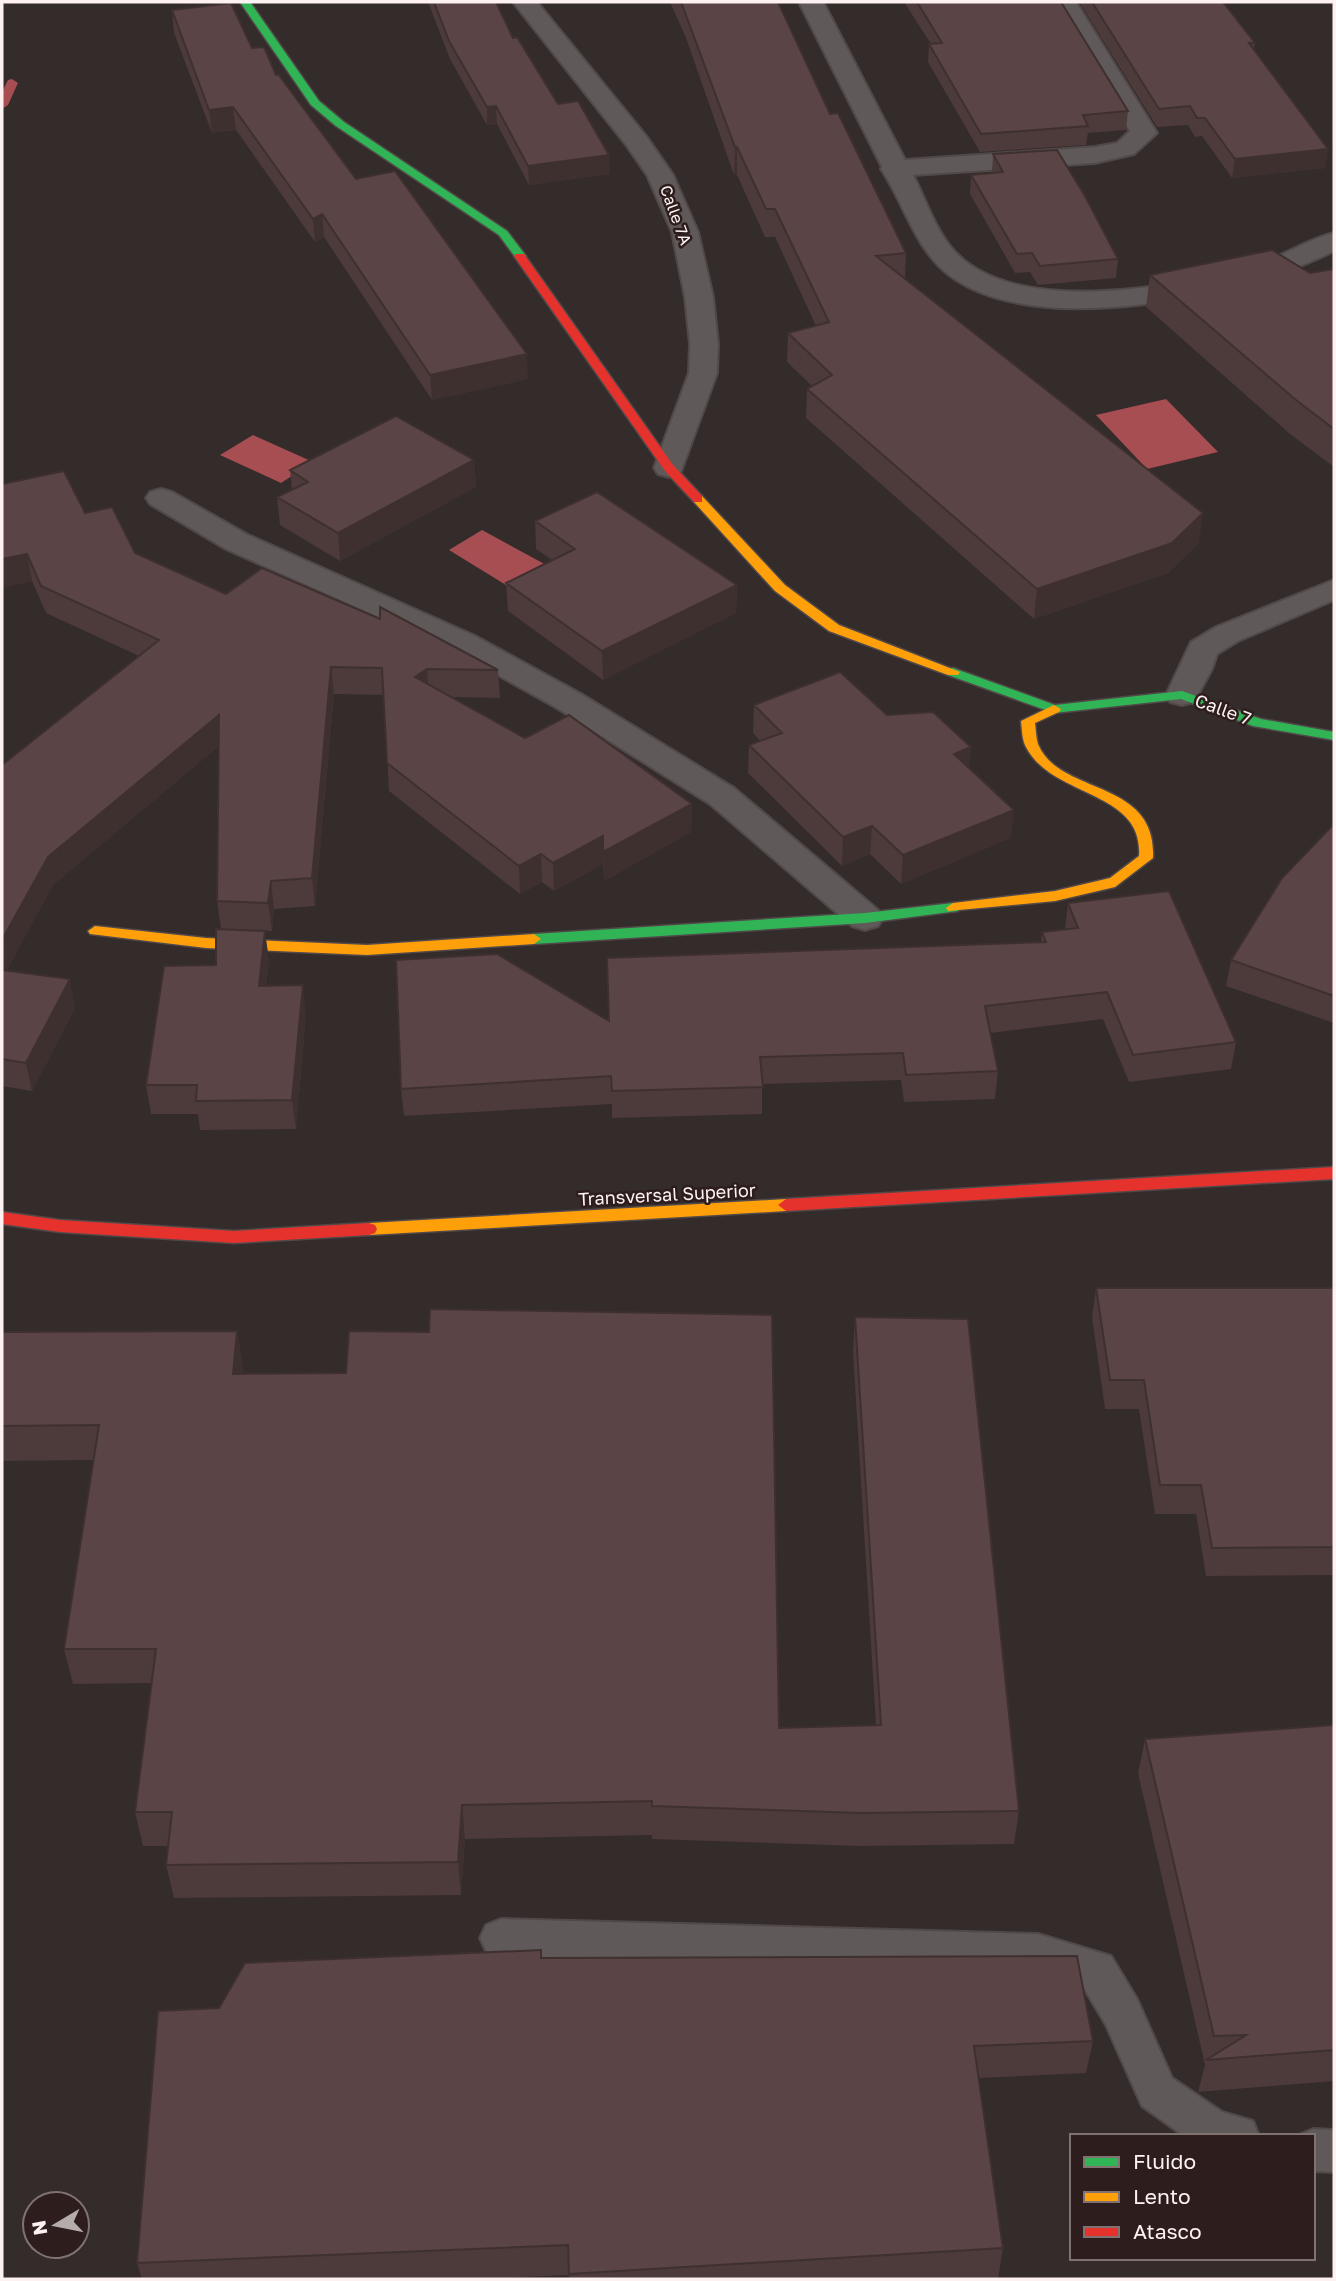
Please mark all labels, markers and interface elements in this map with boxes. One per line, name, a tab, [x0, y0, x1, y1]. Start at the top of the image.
street label: Calle 7A	[656, 182, 696, 248]
street label: Calle 7	[1192, 689, 1254, 729]
street label: Transversal Superior	[578, 1178, 756, 1210]
legend	[1070, 2134, 1315, 2260]
text: Fluido	[1133, 2148, 1196, 2174]
text: Lento	[1133, 2183, 1191, 2209]
north arrow	[21, 2190, 91, 2260]
text: Atasco	[1133, 2218, 1202, 2244]
text: N	[26, 2219, 51, 2237]

